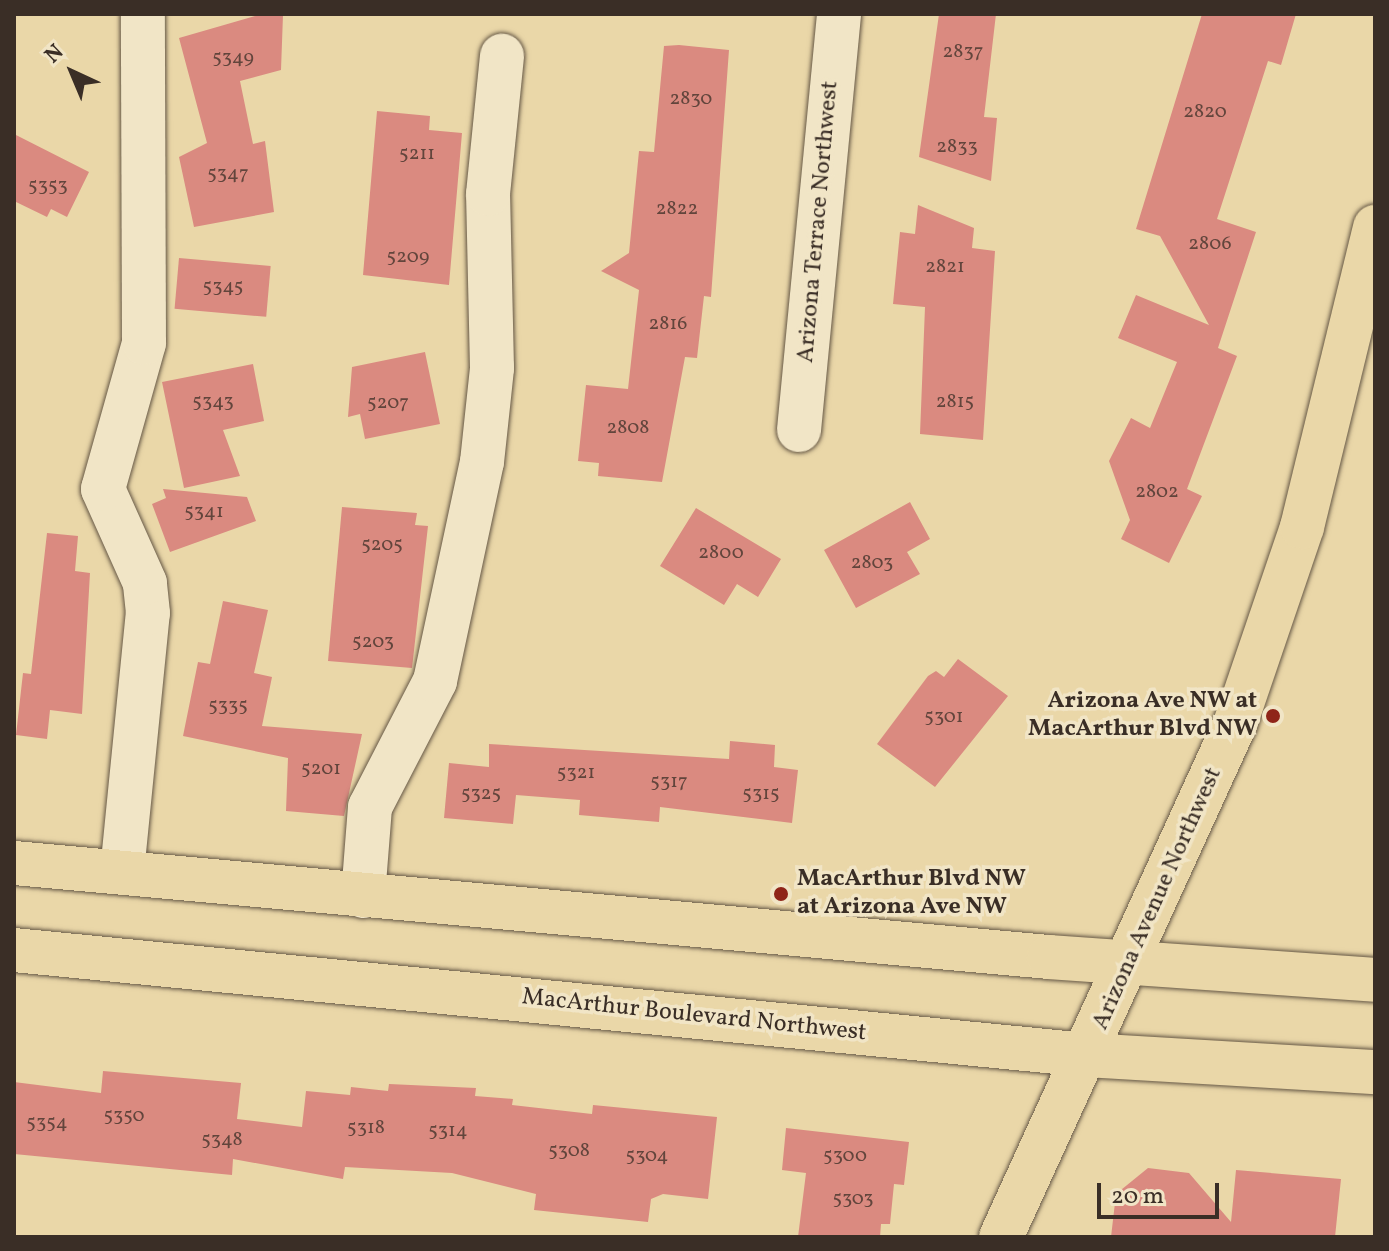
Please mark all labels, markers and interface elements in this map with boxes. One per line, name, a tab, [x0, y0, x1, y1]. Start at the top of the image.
north arrow	[32, 32, 112, 112]
text: N	[38, 38, 71, 71]
house number: 2837	[943, 40, 983, 64]
house number: 5349	[212, 46, 254, 70]
street label: Arizona Terrace Northwest	[792, 80, 846, 364]
house number: 2830	[670, 87, 712, 111]
house number: 2820	[1183, 100, 1227, 124]
house number: 2833	[936, 135, 978, 159]
house number: 5211	[399, 142, 435, 166]
house number: 5347	[207, 162, 249, 186]
house number: 5353	[28, 174, 68, 198]
house number: 2822	[656, 197, 698, 221]
house number: 2806	[1188, 232, 1232, 256]
house number: 5209	[387, 245, 429, 269]
house number: 2821	[925, 255, 965, 279]
house number: 5345	[203, 275, 243, 299]
house number: 2816	[649, 312, 687, 336]
house number: 5343	[192, 390, 234, 414]
house number: 2815	[936, 390, 974, 414]
house number: 5207	[367, 391, 409, 415]
house number: 2808	[606, 416, 650, 440]
house number: 2802	[1135, 480, 1179, 504]
house number: 5341	[184, 500, 224, 524]
house number: 5205	[361, 533, 403, 557]
house number: 2800	[698, 541, 744, 565]
house number: 2803	[851, 551, 893, 575]
house number: 5203	[352, 630, 394, 654]
place label: Arizona Ave NW at MacArthur Blvd NW	[1028, 688, 1257, 744]
house number: 5335	[208, 694, 248, 718]
house number: 5301	[924, 705, 964, 729]
marker: Arizona Ave NW at MacArthur Blvd NW	[1264, 707, 1282, 725]
house number: 5201	[301, 757, 341, 781]
house number: 5321	[557, 761, 595, 785]
street label: Arizona Avenue Northwest	[1087, 763, 1229, 1035]
house number: 5317	[650, 770, 688, 794]
house number: 5325	[461, 782, 501, 806]
house number: 5315	[742, 782, 780, 806]
place label: MacArthur Blvd NW at Arizona Ave NW	[797, 866, 1026, 922]
marker: MacArthur Blvd NW at Arizona Ave NW	[772, 885, 790, 903]
street label: MacArthur Boulevard Northwest	[520, 984, 868, 1048]
house number: 5350	[103, 1104, 145, 1128]
house number: 5354	[26, 1111, 68, 1135]
house number: 5318	[347, 1116, 385, 1140]
house number: 5314	[428, 1119, 468, 1143]
house number: 5348	[201, 1128, 243, 1152]
house number: 5308	[548, 1139, 590, 1163]
house number: 5304	[626, 1144, 668, 1168]
house number: 5300	[823, 1144, 867, 1168]
scale bar	[1101, 1167, 1223, 1217]
text: 20 m	[1111, 1180, 1164, 1214]
house number: 5303	[832, 1187, 874, 1211]

